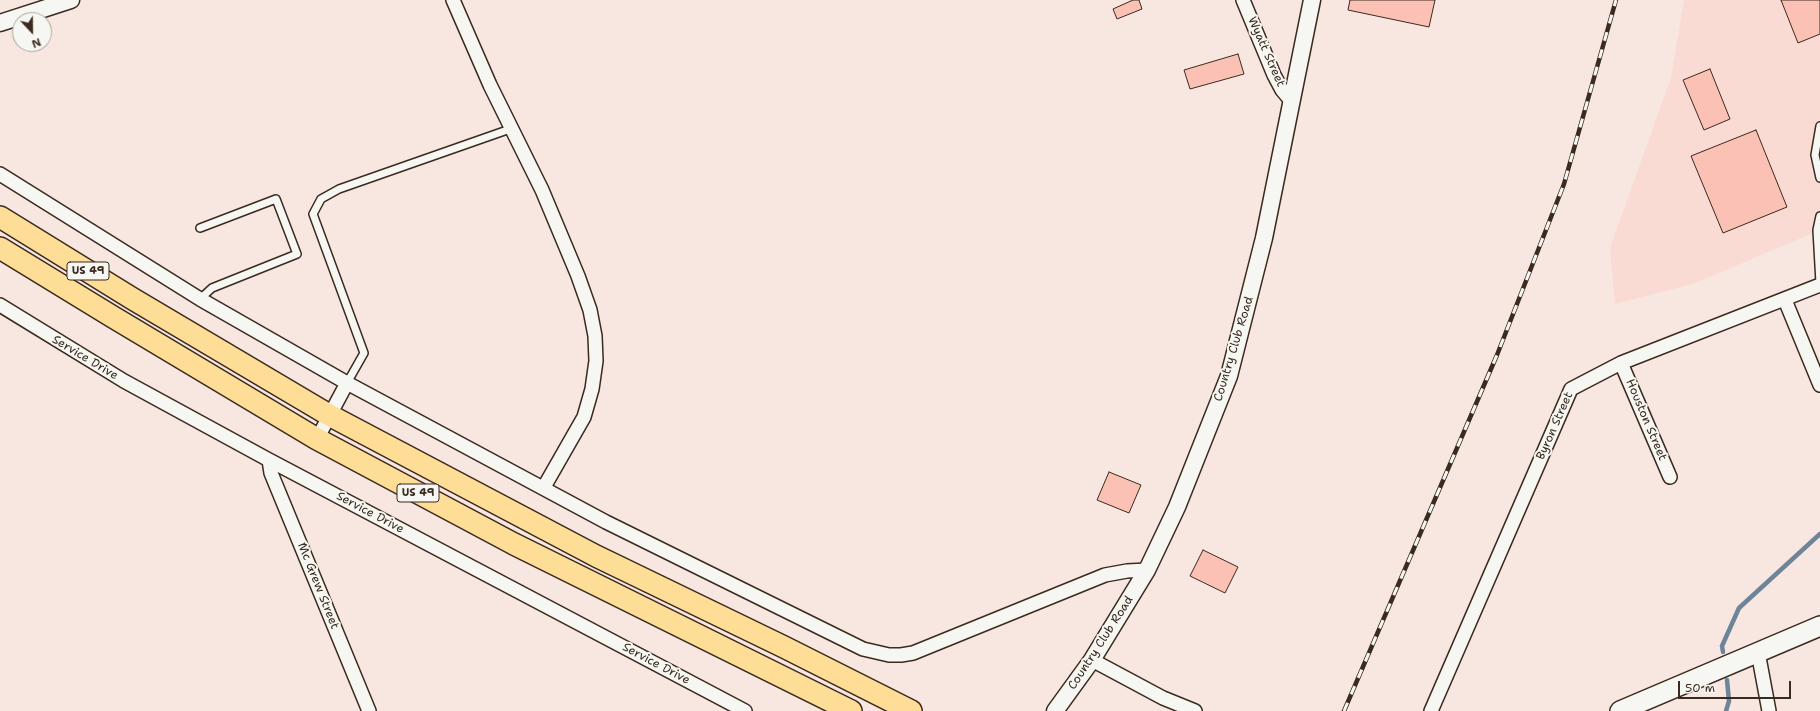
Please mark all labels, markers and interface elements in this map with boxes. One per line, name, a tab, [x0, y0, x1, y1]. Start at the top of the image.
north arrow	[12, 12, 52, 52]
street label: Wyatt Street	[1244, 15, 1288, 89]
text: N	[29, 34, 43, 51]
road number: US 49	[67, 262, 109, 280]
street label: Country Club Road	[1211, 295, 1257, 403]
street label: Service Drive	[49, 333, 121, 383]
street label: Houston Street	[1622, 377, 1670, 463]
street label: Byron Street	[1534, 390, 1576, 462]
road number: US 49	[397, 484, 439, 502]
street label: Service Drive	[334, 489, 406, 537]
street label: Mc Grew Street	[294, 541, 342, 631]
street label: Country Club Road	[1065, 593, 1137, 693]
street label: Service Drive	[620, 640, 692, 688]
scale bar	[1680, 673, 1793, 699]
text: 50 m	[1685, 680, 1715, 696]

